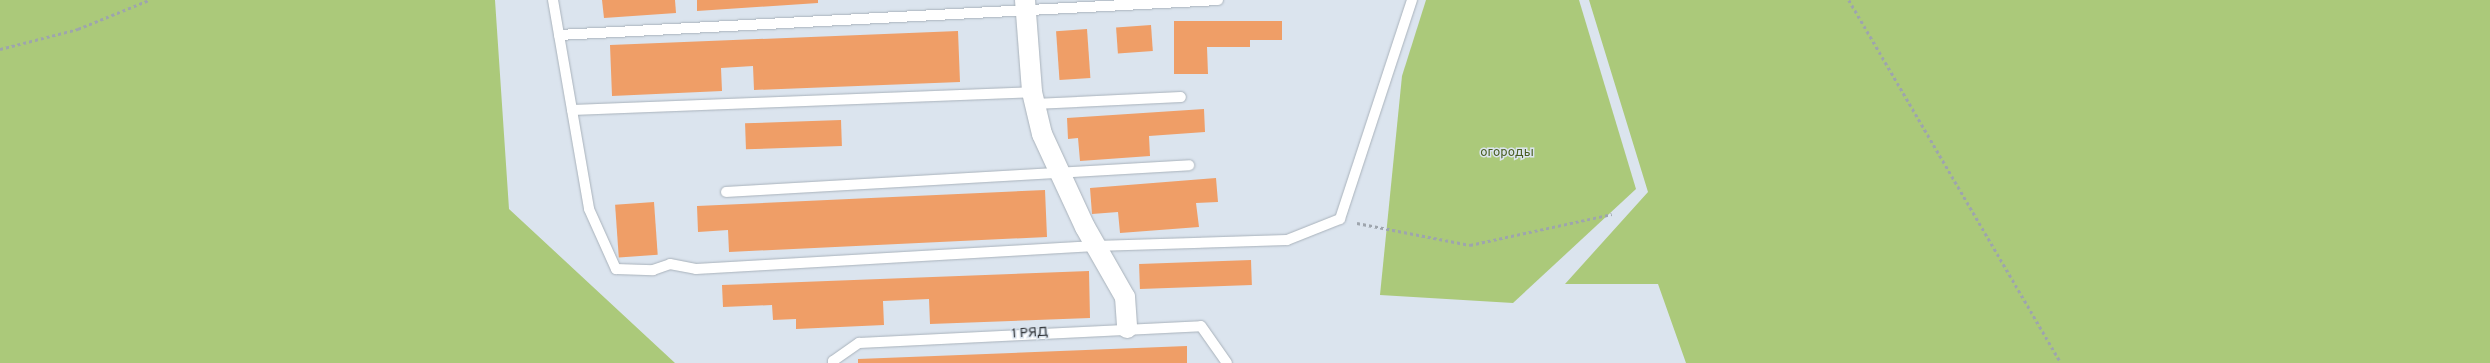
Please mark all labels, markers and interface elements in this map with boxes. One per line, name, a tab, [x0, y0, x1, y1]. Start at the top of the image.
park label: огороды	[1480, 145, 1534, 161]
street label: 1 РЯД	[1011, 325, 1049, 343]

